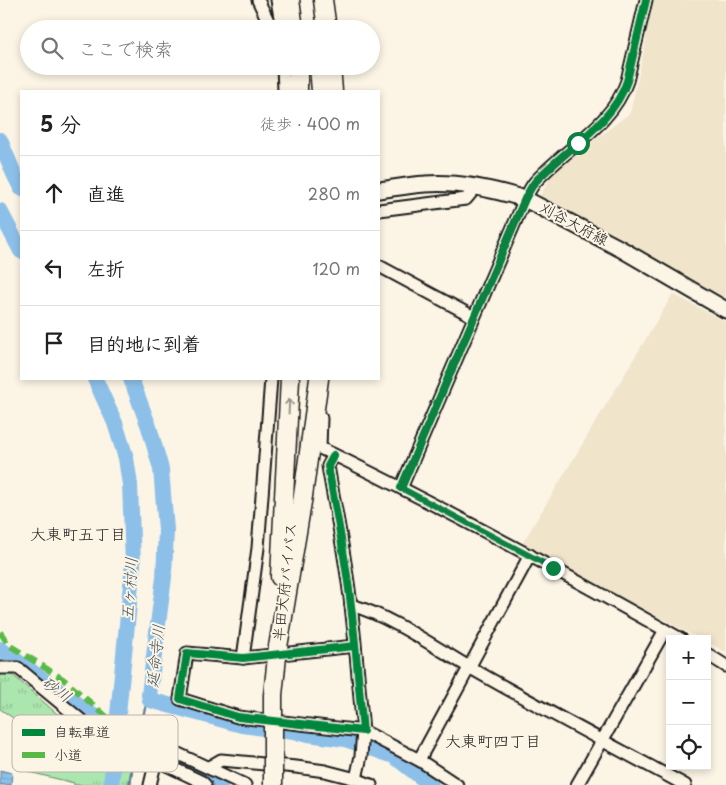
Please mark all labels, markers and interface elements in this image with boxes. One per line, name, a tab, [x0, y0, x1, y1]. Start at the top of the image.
search box	[20, 20, 380, 75]
icon: search	[38, 34, 66, 62]
text: ここで検索	[78, 34, 173, 62]
text: 5 分	[40, 107, 81, 139]
text: 徒歩 · 400 m	[260, 111, 360, 135]
route start	[567, 132, 590, 155]
icon: ahead	[40, 179, 68, 207]
text: 直進	[87, 179, 125, 207]
text: 280 m	[308, 181, 360, 205]
street label: 刈谷大府線	[536, 195, 613, 250]
icon: left	[40, 254, 68, 282]
text: 左折	[87, 254, 125, 282]
text: 120 m	[313, 256, 360, 280]
icon: arrive	[40, 329, 68, 357]
text: 目的地に到着	[87, 329, 201, 357]
one-way arrow	[284, 399, 293, 415]
district label: 大東町五丁目	[30, 521, 126, 545]
street label: 半田大府パイパス	[266, 521, 301, 643]
water label: 五ヶ村川	[114, 556, 142, 622]
route end	[542, 557, 565, 580]
water label: 延命寺川	[139, 623, 169, 689]
map controls	[666, 635, 711, 770]
button: +	[666, 635, 711, 680]
water label: 砂川	[38, 669, 78, 707]
button: −	[666, 680, 711, 725]
legend	[12, 715, 178, 772]
text: 自転車道	[54, 721, 110, 742]
button: locate	[666, 725, 711, 770]
district label: 大東町四丁目	[445, 728, 541, 752]
text: 小道	[54, 744, 82, 765]

